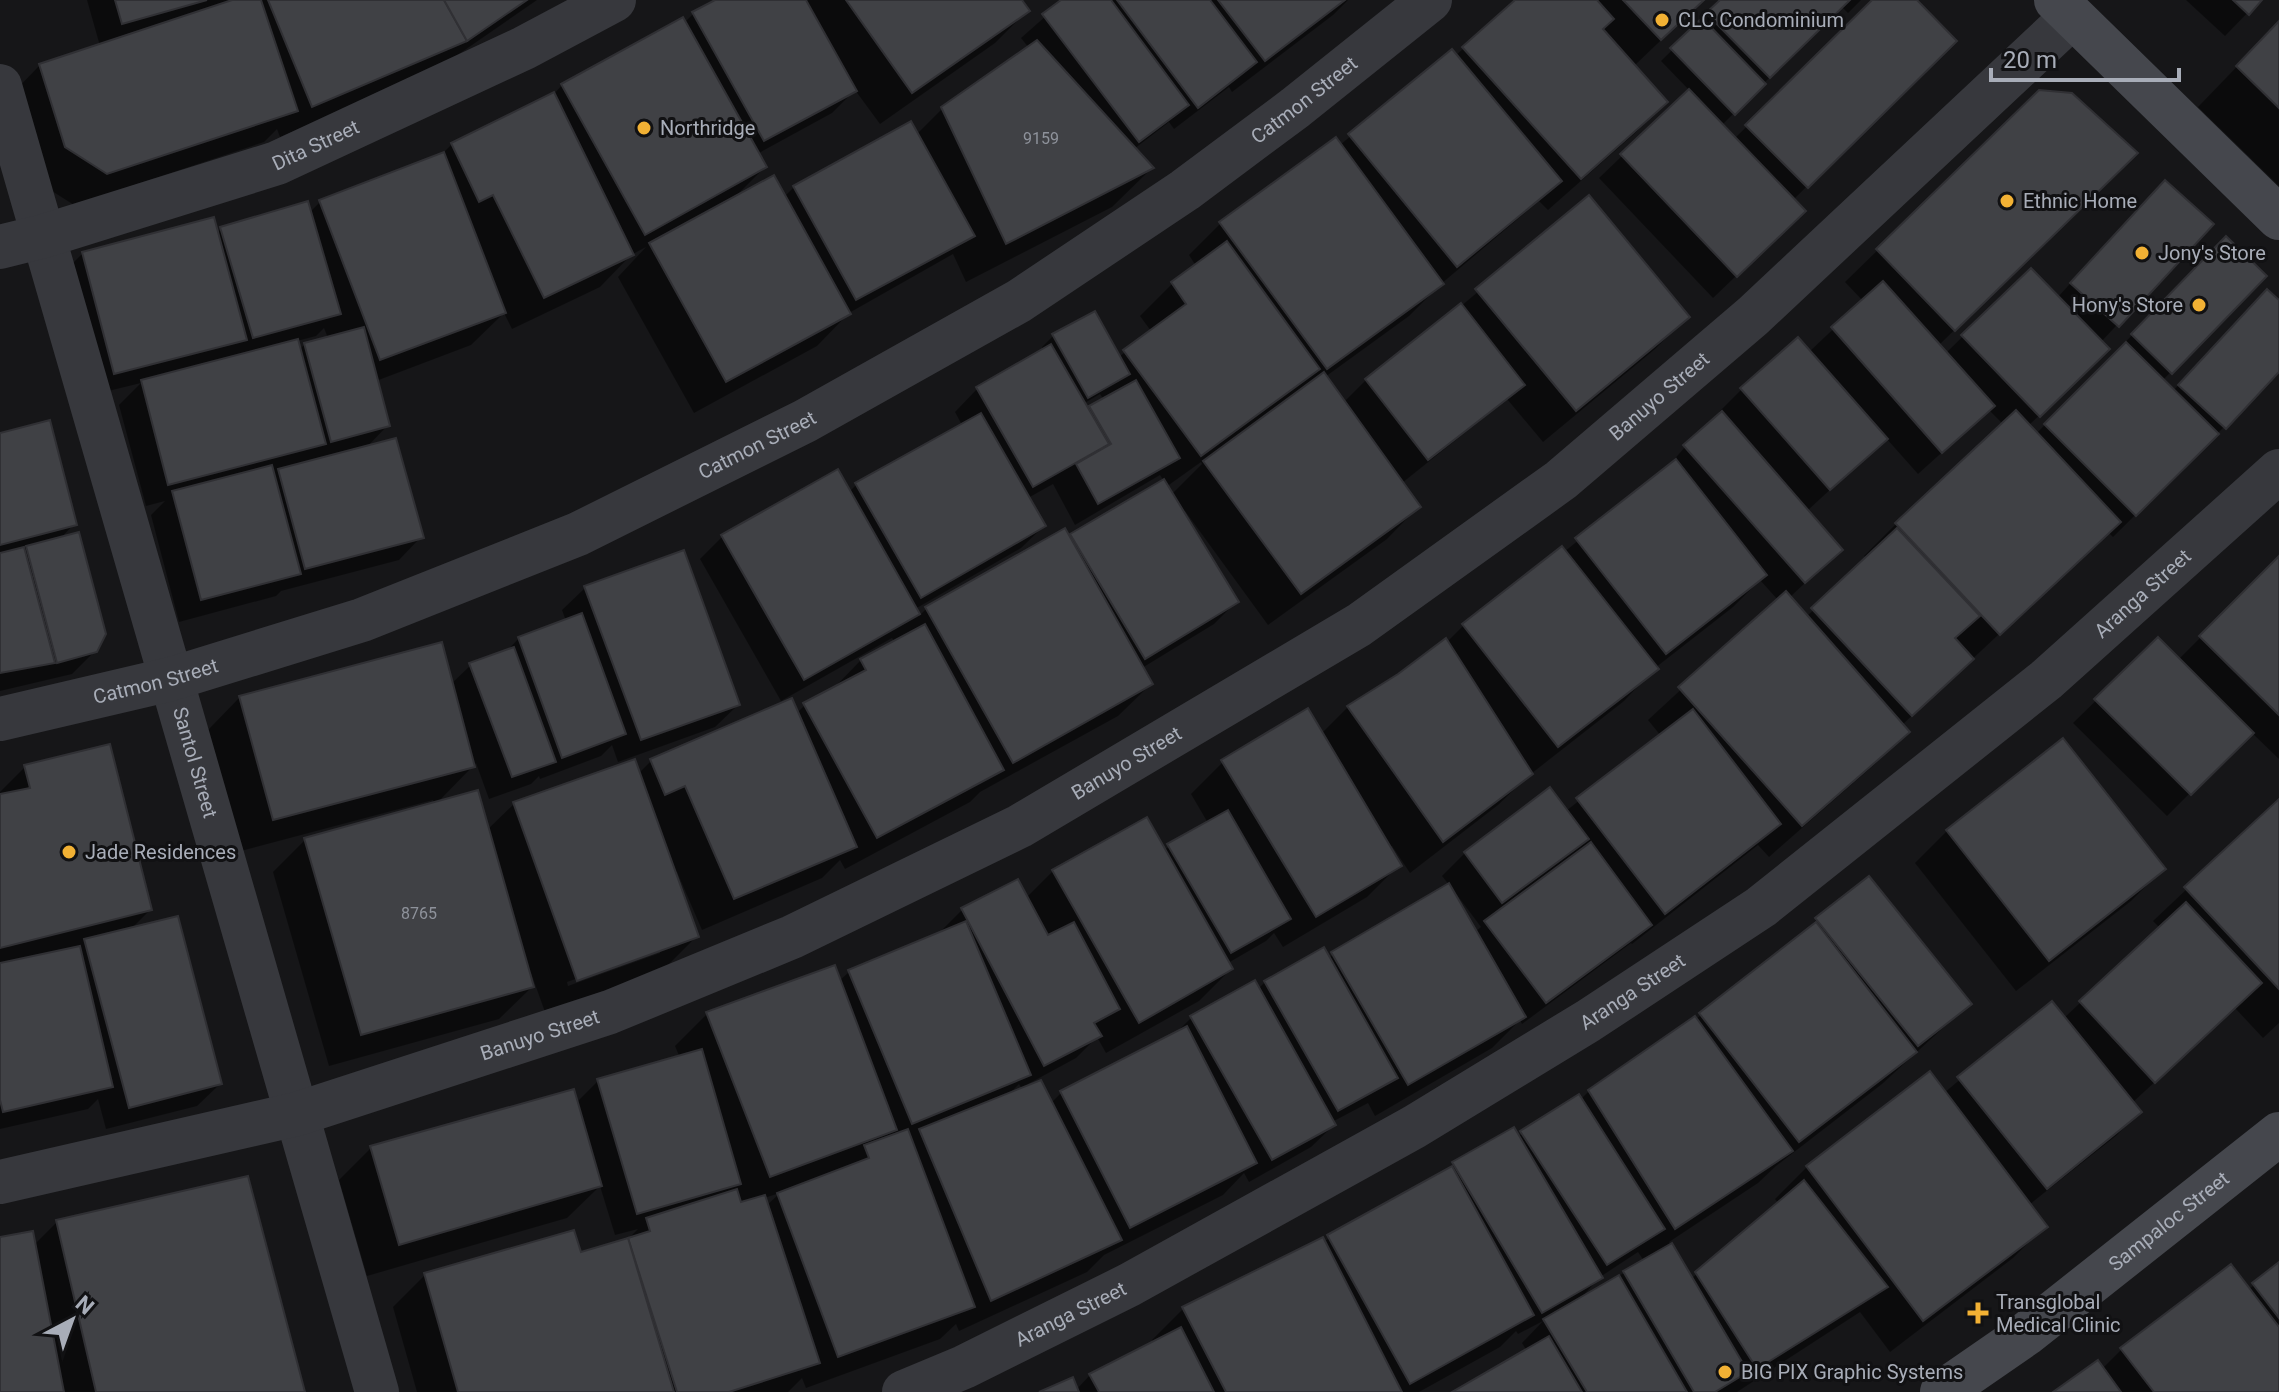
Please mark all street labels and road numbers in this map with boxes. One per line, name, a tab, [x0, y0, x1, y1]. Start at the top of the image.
street label: Catmon Street	[1246, 51, 1362, 149]
street label: Dita Street	[268, 115, 363, 176]
street label: Banuyo Street	[1604, 347, 1714, 446]
street label: Catmon Street	[694, 405, 820, 484]
street label: Aranga Street	[2089, 544, 2196, 643]
street label: Catmon Street	[91, 653, 221, 709]
street label: Santol Street	[168, 704, 223, 821]
street label: Banuyo Street	[1067, 721, 1186, 805]
street label: Aranga Street	[1575, 948, 1690, 1035]
street label: Banuyo Street	[477, 1004, 602, 1066]
street label: Sampaloc Street	[2104, 1166, 2234, 1276]
street label: Aranga Street	[1011, 1276, 1130, 1352]

